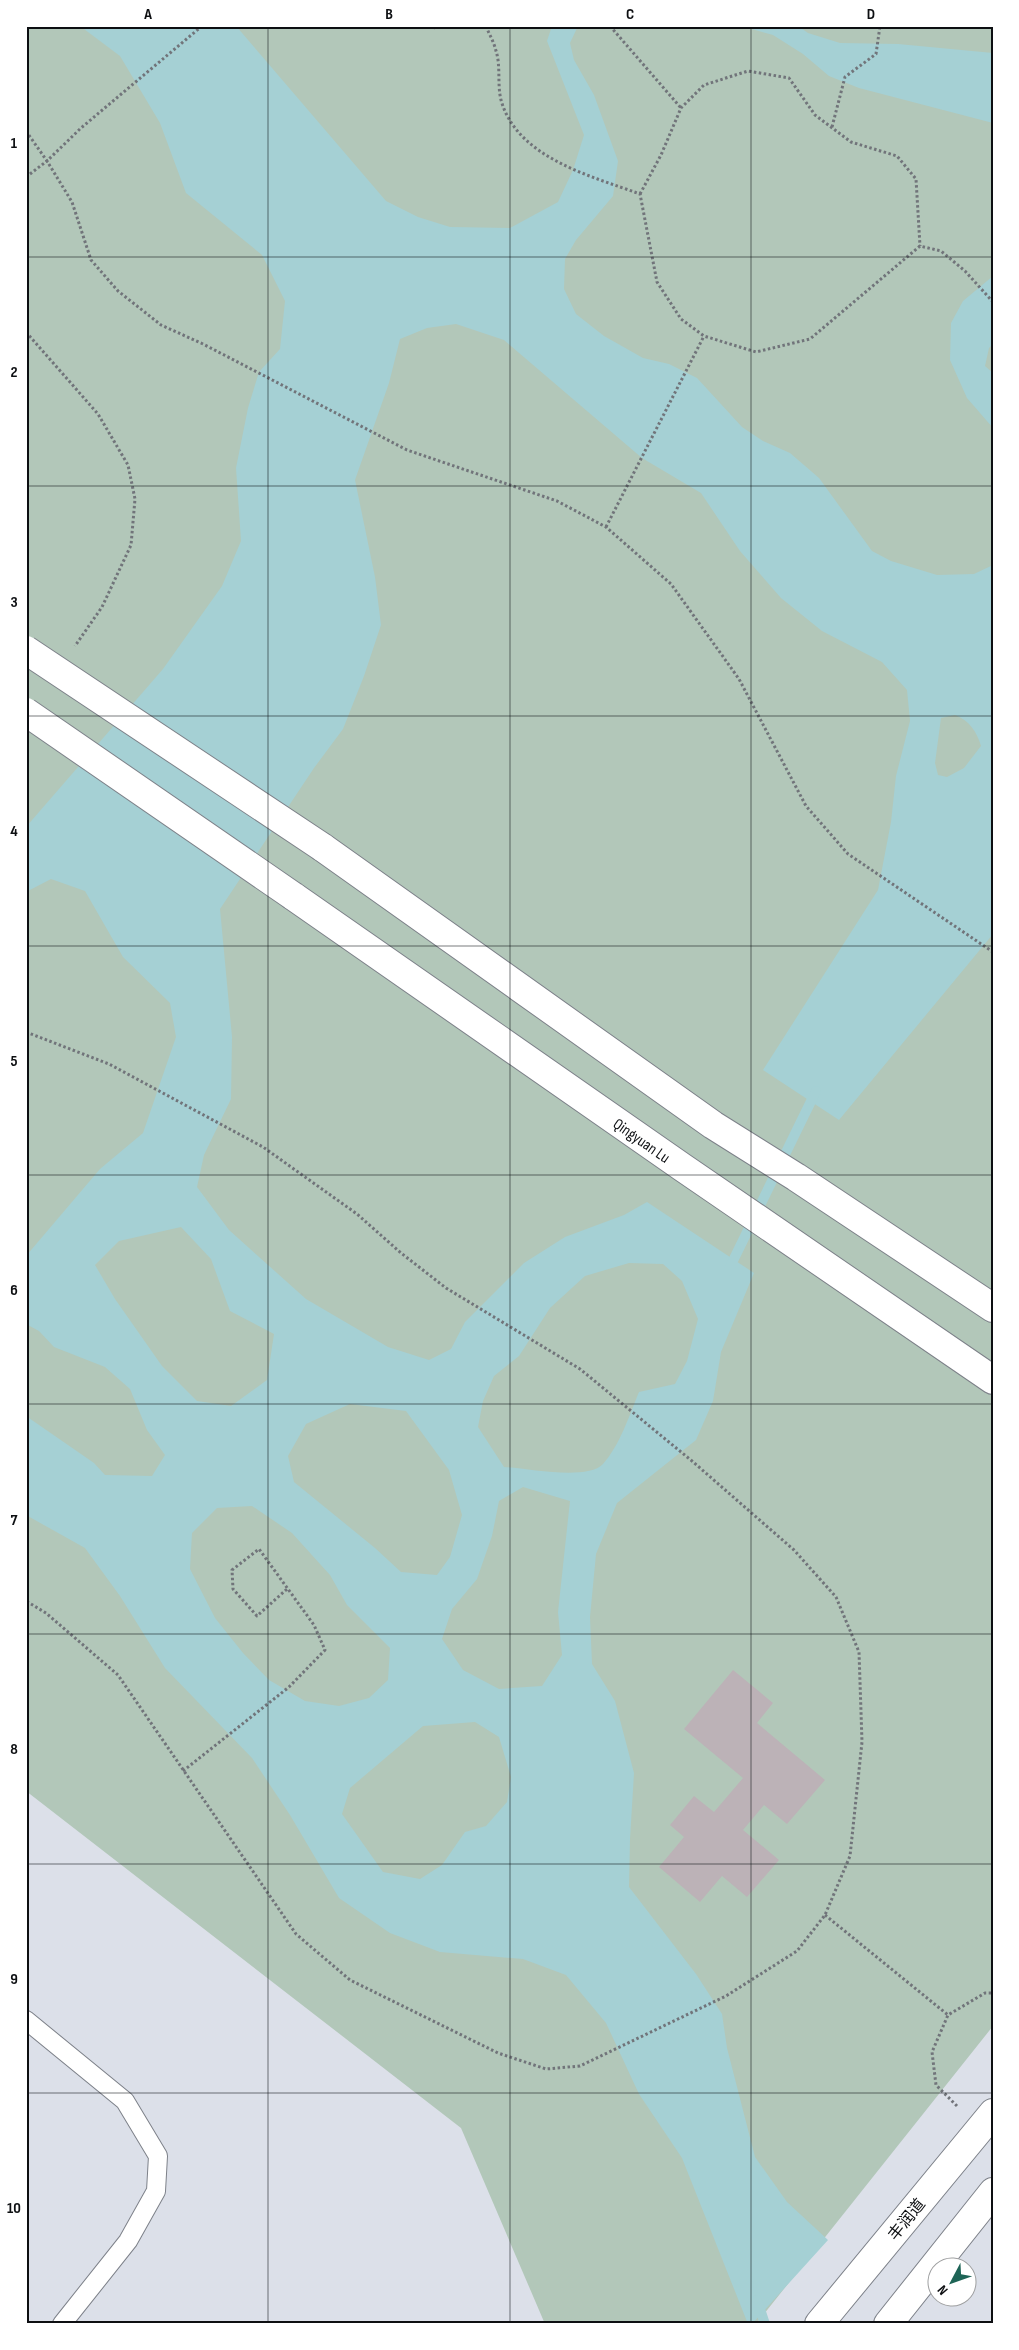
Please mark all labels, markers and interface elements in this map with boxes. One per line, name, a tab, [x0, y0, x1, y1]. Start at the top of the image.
text: A	[143, 5, 152, 24]
text: B	[385, 5, 393, 24]
text: C	[626, 5, 634, 24]
text: D	[867, 5, 875, 24]
text: 1	[11, 134, 18, 153]
text: 2	[10, 363, 18, 382]
text: 3	[10, 593, 18, 612]
text: 4	[10, 822, 18, 841]
text: 5	[10, 1052, 18, 1071]
street label: Qingyuan Lu	[609, 1115, 673, 1168]
text: 6	[10, 1281, 18, 1300]
text: 7	[11, 1511, 18, 1530]
text: 8	[10, 1740, 18, 1759]
text: 9	[10, 1970, 18, 1989]
street label: 丰润道	[885, 2195, 930, 2245]
text: 10	[7, 2199, 21, 2218]
north arrow	[926, 2258, 976, 2308]
text: N	[934, 2282, 951, 2299]

